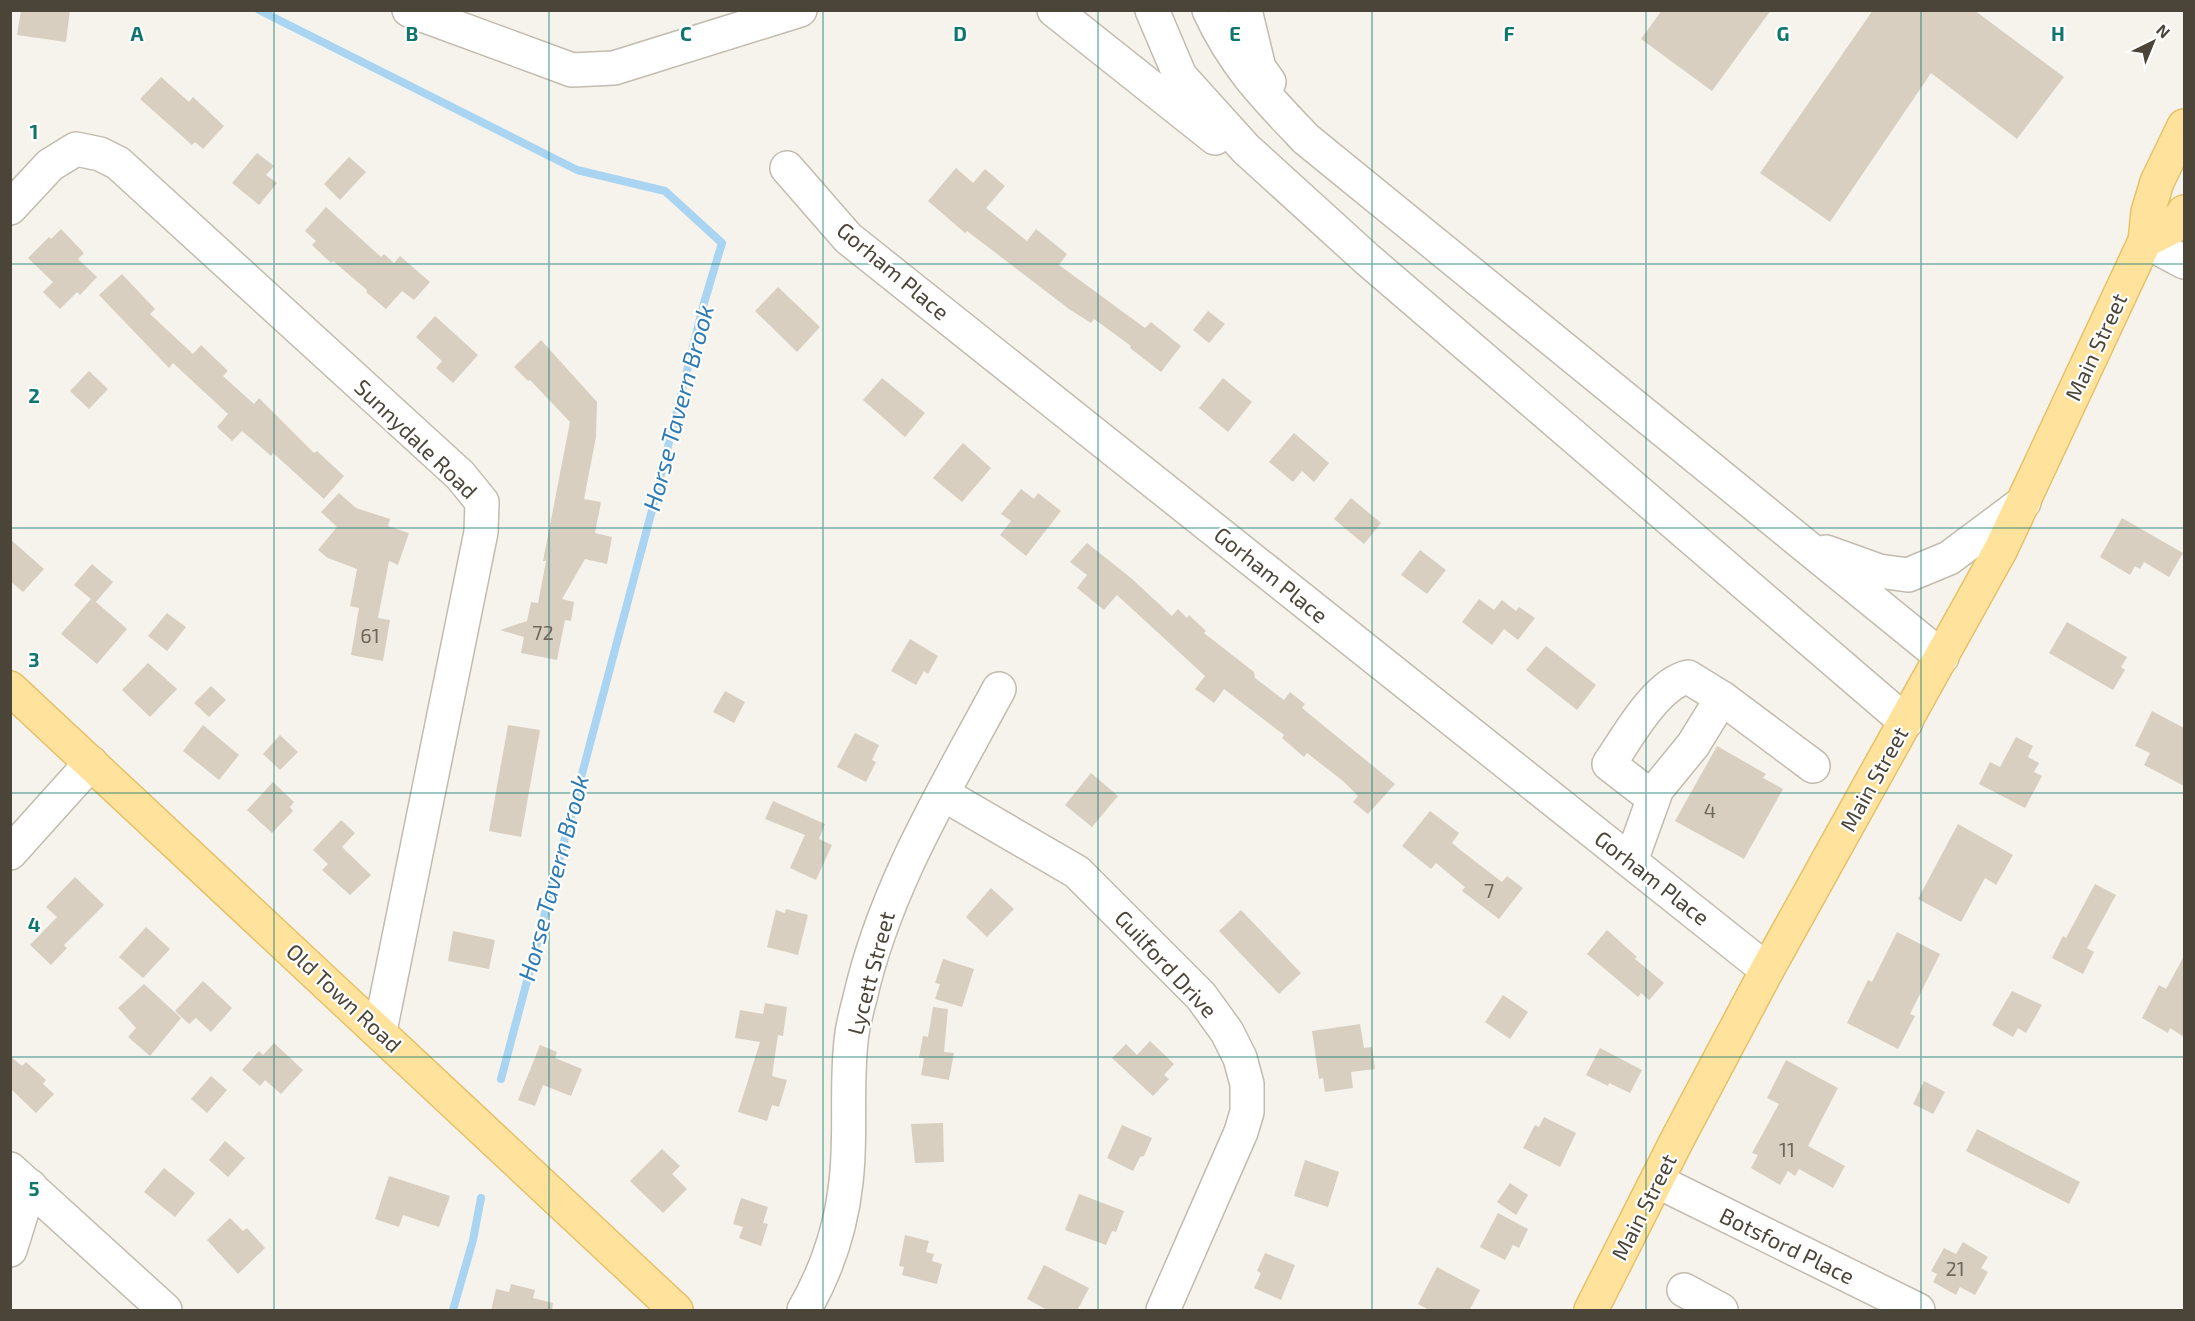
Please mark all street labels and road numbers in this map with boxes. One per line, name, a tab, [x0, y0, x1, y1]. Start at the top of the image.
street label: Gorham Place	[832, 216, 955, 325]
street label: Main Street	[2059, 289, 2131, 404]
street label: Sunnydale Road	[350, 373, 483, 503]
street label: Gorham Place	[1210, 521, 1334, 628]
street label: Main Street	[1834, 722, 1913, 835]
street label: Gorham Place	[1590, 824, 1715, 930]
street label: Guilford Drive	[1110, 904, 1223, 1022]
street label: Lycett Street	[841, 908, 899, 1037]
street label: Old Town Road	[282, 937, 407, 1057]
street label: Main Street	[1605, 1149, 1681, 1264]
street label: Botsford Place	[1716, 1201, 1859, 1289]

